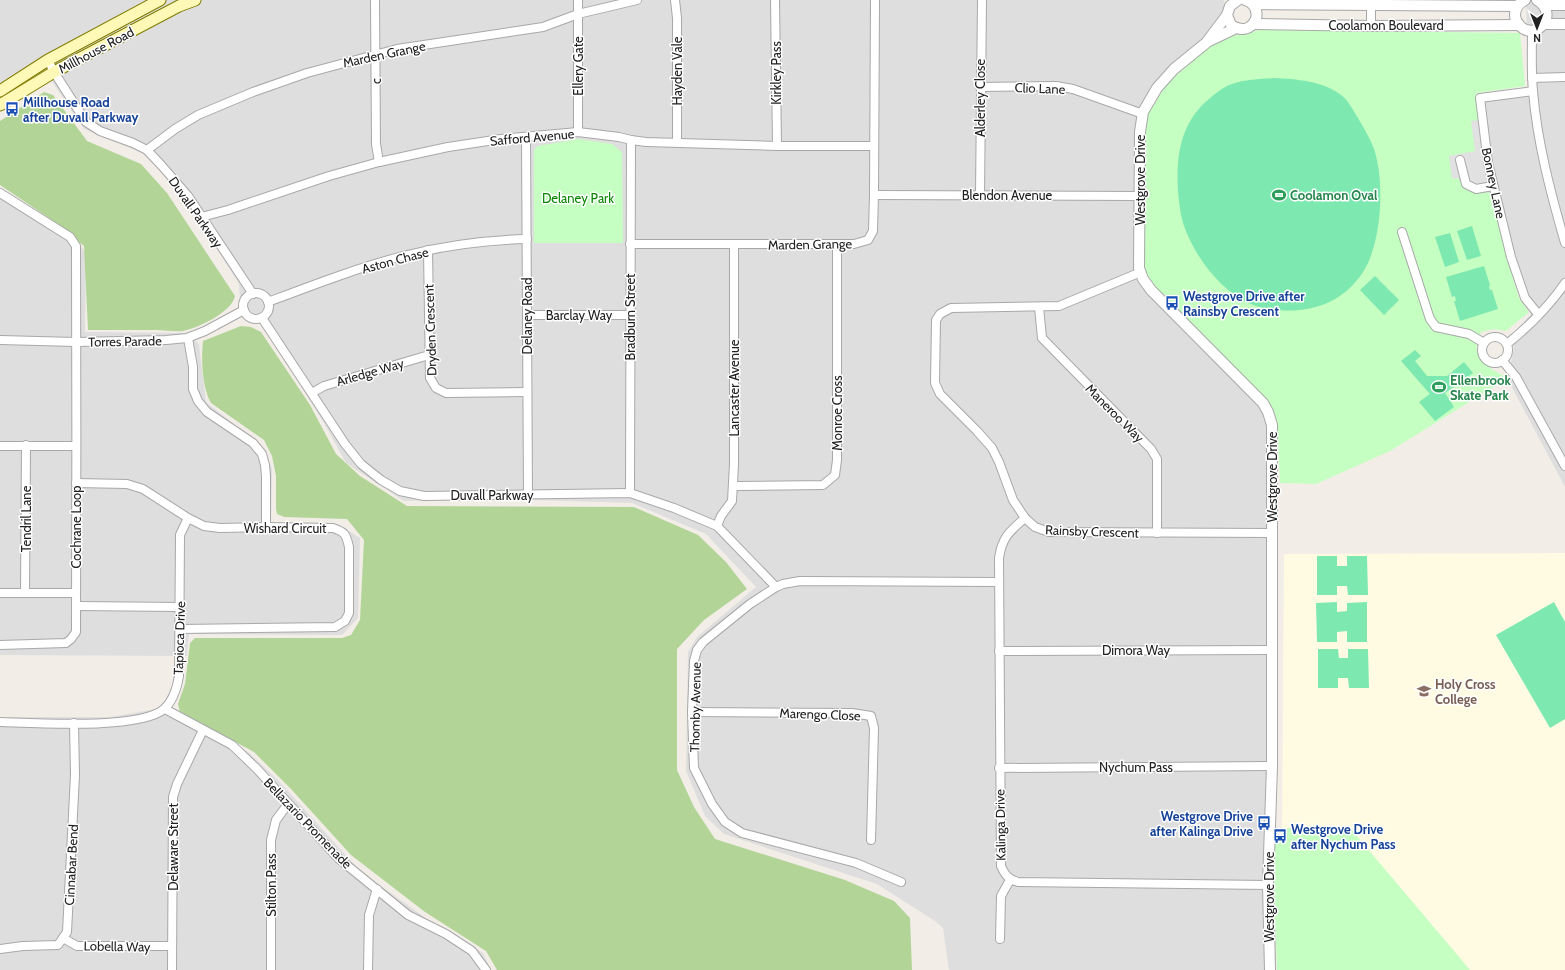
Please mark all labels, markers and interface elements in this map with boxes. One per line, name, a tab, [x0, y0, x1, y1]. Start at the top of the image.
north arrow	[1517, 8, 1557, 48]
street label: Coolamon Boulevard	[1328, 17, 1444, 33]
street label: Millhouse Road	[55, 23, 137, 77]
text: N	[1533, 31, 1541, 45]
street label: Ellery Gate	[570, 36, 586, 96]
street label: Hayden Vale	[669, 36, 685, 105]
street label: Marden Grange	[341, 37, 427, 71]
street label: Kirkley Pass	[768, 41, 784, 105]
street label: Alderley Close	[972, 59, 988, 137]
street label: c	[368, 78, 384, 84]
street label: Clio Lane	[1014, 79, 1066, 97]
place label: Millhouse Road after Duvall Parkway	[23, 94, 139, 125]
bus stop icon: Millhouse Road after Duvall Parkway	[4, 101, 20, 117]
street label: Safford Avenue	[489, 125, 575, 149]
street label: Westgrove Drive	[1132, 134, 1148, 225]
street label: Bonney Lane	[1479, 146, 1509, 220]
street label: Duvall Parkway	[166, 173, 227, 251]
street label: Blendon Avenue	[962, 187, 1053, 203]
sports icon: Coolamon Oval	[1271, 187, 1287, 203]
place label: Coolamon Oval	[1290, 187, 1378, 203]
park label: Delaney Park	[542, 190, 614, 206]
street label: Marden Grange	[768, 235, 852, 253]
street label: Aston Chase	[360, 243, 430, 277]
street label: Bradburn Street	[622, 273, 638, 360]
street label: Delaney Road	[519, 278, 535, 354]
street label: Dryden Crescent	[420, 283, 440, 376]
place label: Westgrove Drive after Rainsby Crescent	[1183, 288, 1305, 319]
bus stop icon: Westgrove Drive after Rainsby Crescent	[1164, 295, 1180, 311]
street label: Barclay Way	[546, 307, 613, 323]
street label: Torres Parade	[88, 332, 162, 350]
street label: Lancaster Avenue	[726, 339, 742, 436]
street label: Arledge Way	[334, 355, 406, 389]
place label: Ellenbrook Skate Park	[1450, 372, 1511, 403]
street label: Monroe Cross	[829, 375, 845, 451]
sports icon: Ellenbrook Skate Park	[1431, 379, 1447, 395]
street label: Maneroo Way	[1082, 380, 1148, 446]
street label: Westgrove Drive	[1264, 431, 1280, 522]
street label: Tendril Lane	[18, 485, 34, 552]
street label: Cochrane Loop	[68, 486, 84, 568]
street label: Duvall Parkway	[450, 487, 534, 503]
street label: Wishard Circuit	[244, 520, 327, 536]
street label: Rainsby Crescent	[1045, 521, 1140, 541]
street label: Tapioca Drive	[170, 601, 188, 675]
street label: Dimora Way	[1102, 642, 1171, 658]
street label: Thomby Avenue	[686, 661, 704, 752]
place label: Holy Cross College	[1435, 676, 1496, 707]
school or university icon: Holy Cross College	[1416, 683, 1432, 699]
street label: Marengo Close	[779, 705, 861, 723]
street label: Nychum Pass	[1099, 759, 1174, 775]
street label: Bellazario Promenade	[261, 774, 356, 872]
street label: Kalinga Drive	[991, 789, 1009, 861]
street label: Delaware Street	[165, 803, 181, 891]
place label: Westgrove Drive after Kalinga Drive	[1150, 808, 1253, 839]
bus stop icon: Westgrove Drive after Kalinga Drive	[1256, 815, 1272, 831]
place label: Westgrove Drive after Nychum Pass	[1291, 821, 1396, 852]
street label: Cinnabar Bend	[61, 824, 81, 906]
bus stop icon: Westgrove Drive after Nychum Pass	[1272, 828, 1288, 844]
street label: Westgrove Drive	[1261, 851, 1277, 942]
street label: Stilton Pass	[263, 853, 279, 917]
street label: Lobella Way	[83, 937, 151, 955]

